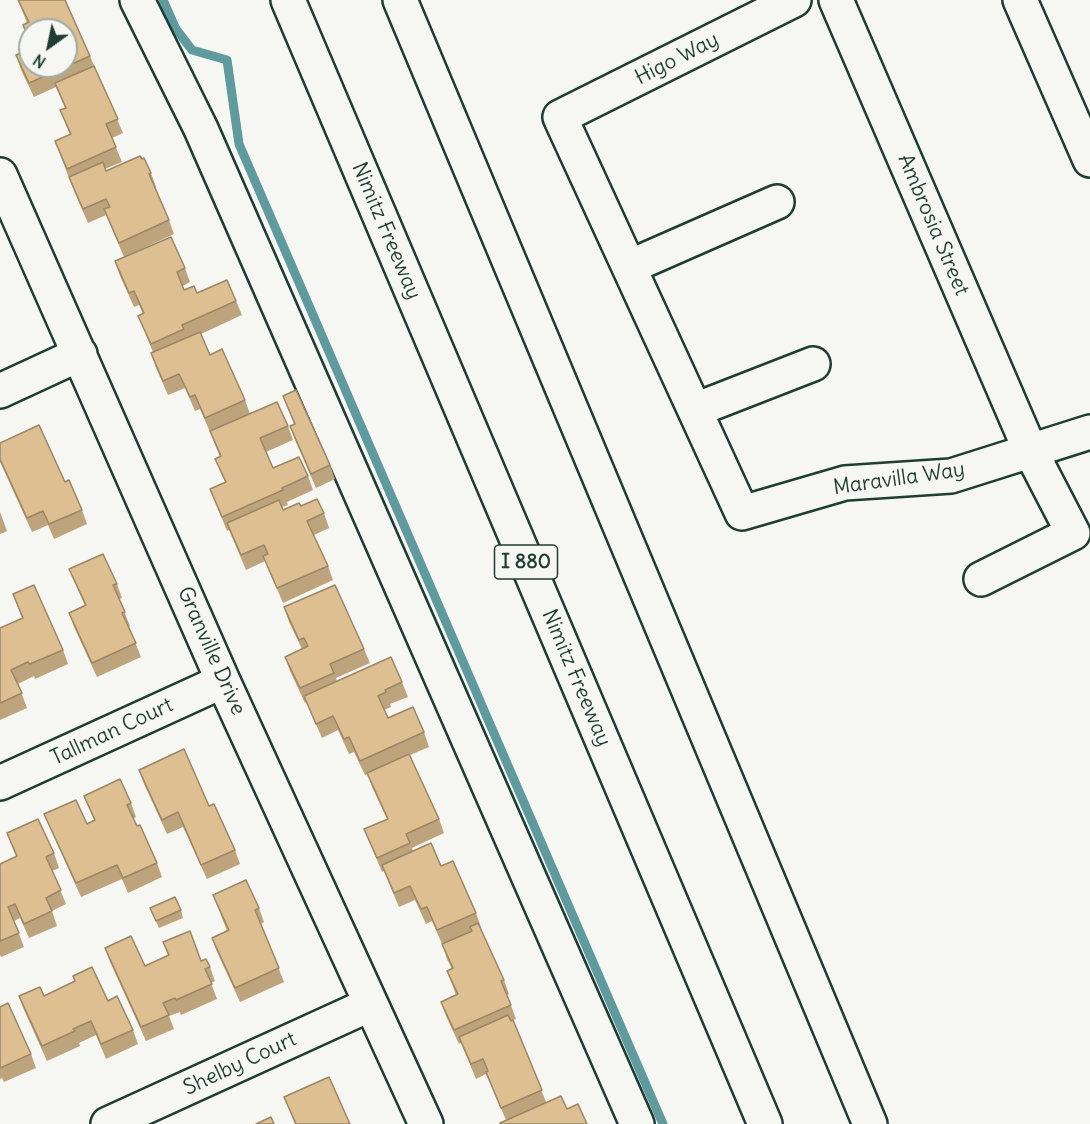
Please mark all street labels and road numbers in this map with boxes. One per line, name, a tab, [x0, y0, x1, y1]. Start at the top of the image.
street label: Higo Way	[631, 27, 723, 91]
street label: Ambrosia Street	[892, 151, 974, 299]
street label: Nimitz Freeway	[346, 159, 426, 303]
street label: Maravilla Way	[832, 457, 966, 501]
road number: I 880	[494, 545, 558, 579]
street label: Granville Drive	[171, 583, 251, 719]
street label: Nimitz Freeway	[536, 606, 616, 750]
street label: Tallman Court	[47, 693, 177, 771]
street label: Shelby Court	[180, 1027, 300, 1101]

